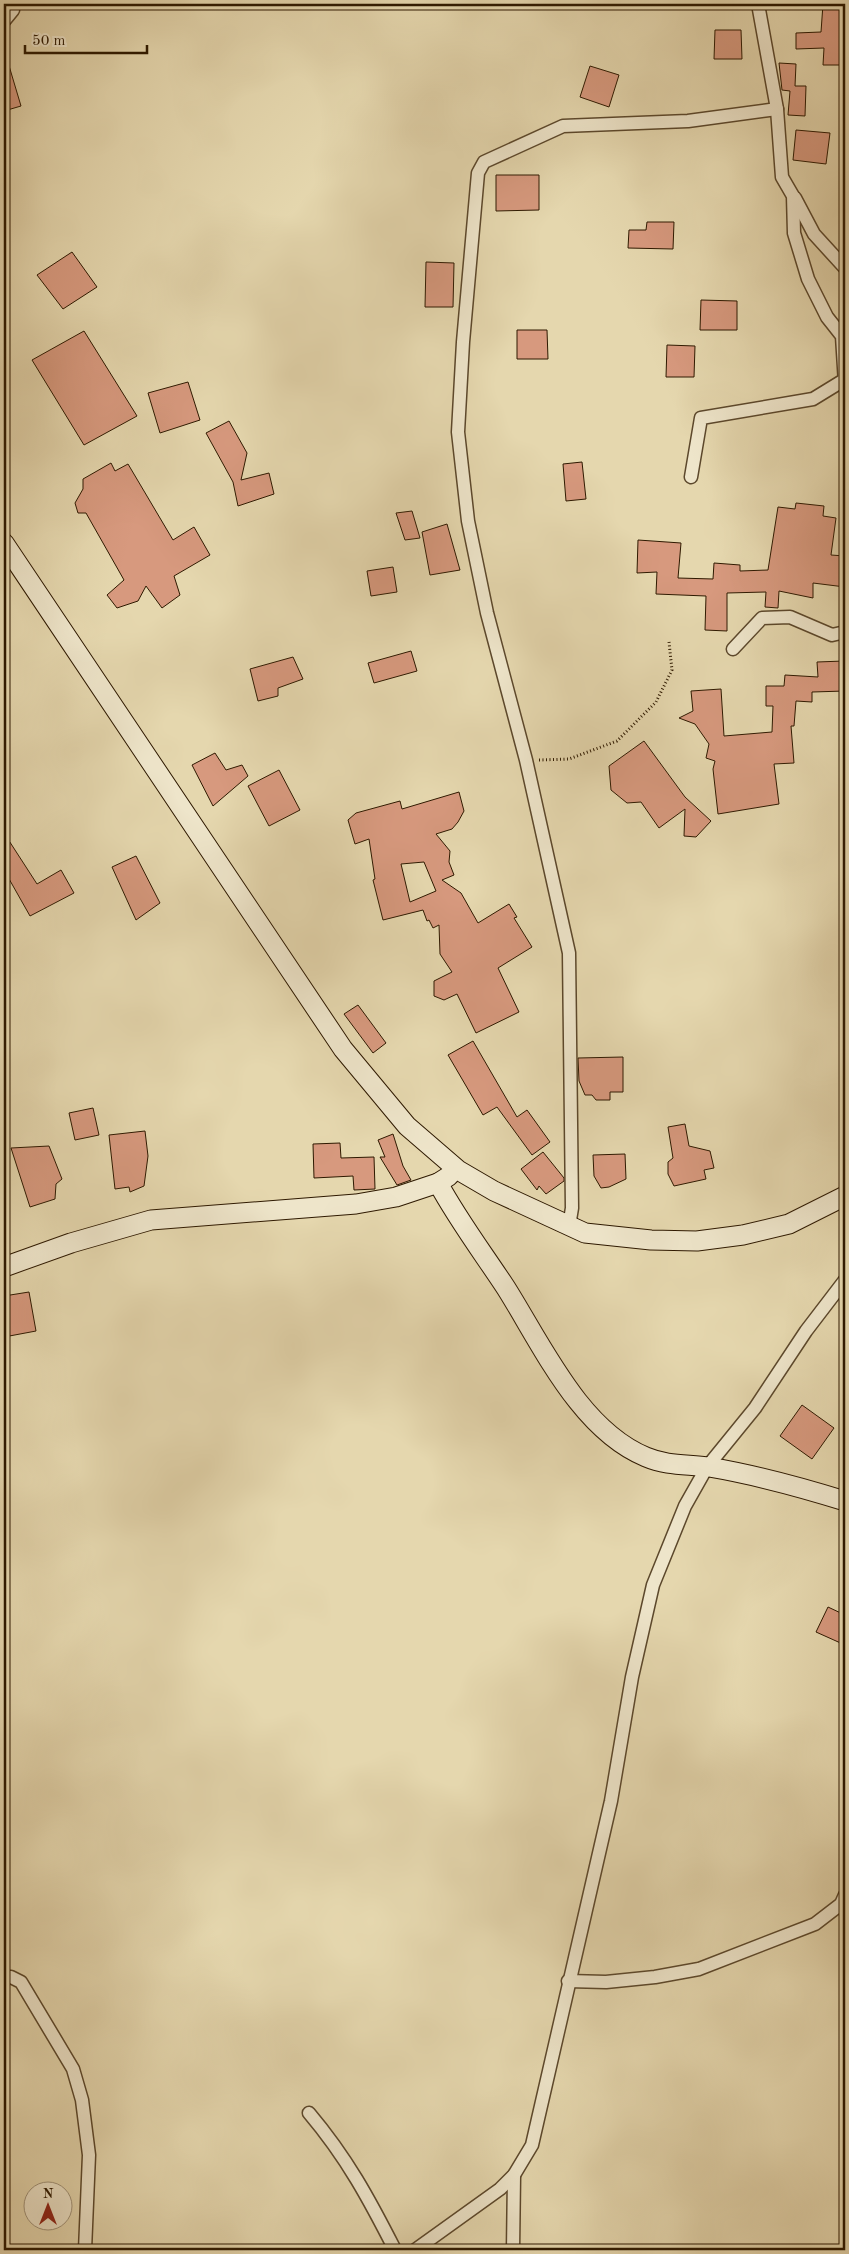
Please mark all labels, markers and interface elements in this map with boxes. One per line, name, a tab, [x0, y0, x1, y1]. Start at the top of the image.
scale bar	[25, 22, 148, 54]
text: 50 m	[32, 34, 66, 49]
north arrow	[22, 2182, 72, 2232]
text: N	[43, 2187, 54, 2201]

